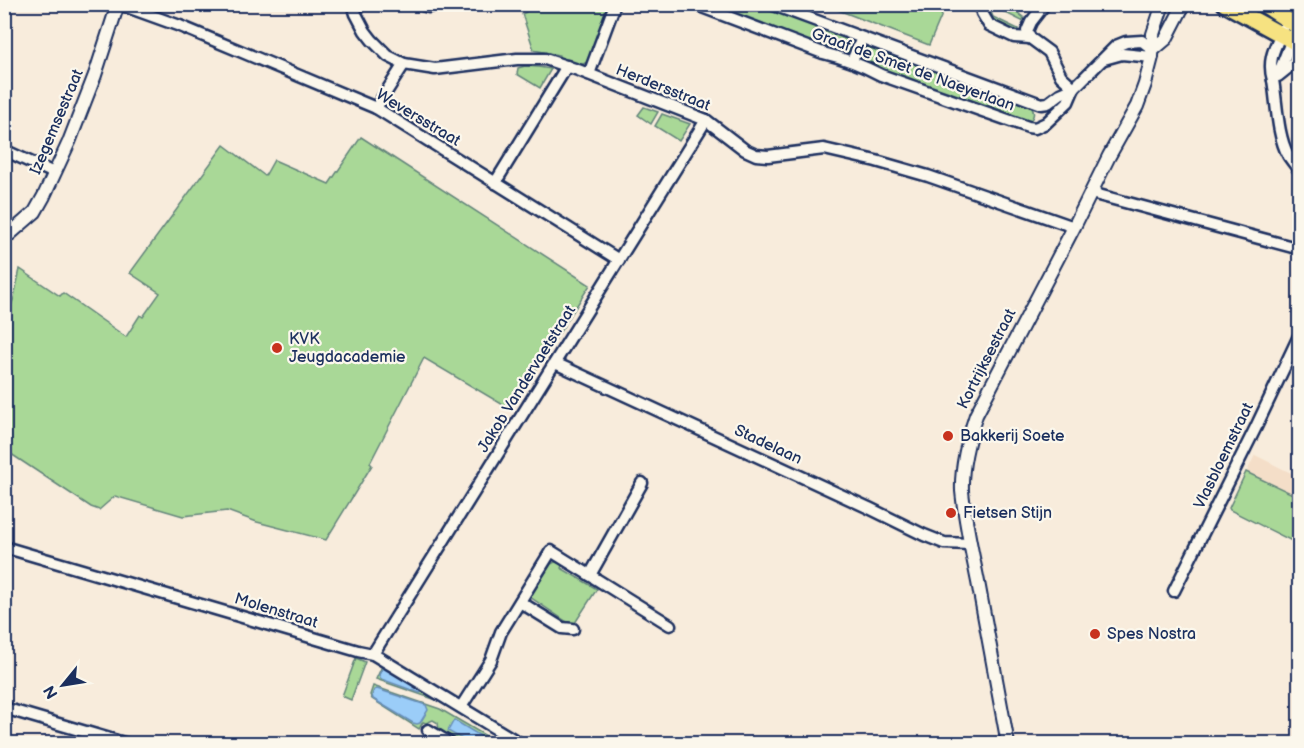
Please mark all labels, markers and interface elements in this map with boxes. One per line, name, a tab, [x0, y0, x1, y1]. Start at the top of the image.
street label: Graaf de Smet de Naeyerlaan	[809, 24, 1017, 116]
street label: Herdersstraat	[613, 60, 713, 116]
street label: Izegemsestraat	[26, 66, 88, 178]
street label: Weversstraat	[372, 85, 464, 151]
street label: Jakob Vandervaetstraat	[474, 302, 580, 456]
street label: Kortrijksestraat	[954, 306, 1020, 412]
place label: KVK Jeugdacademie	[289, 330, 406, 367]
marker: KVK Jeugdacademie	[270, 341, 284, 355]
street label: Vlasbloemstraat	[1190, 400, 1258, 512]
street label: Stadelaan	[731, 421, 805, 469]
place label: Bakkerij Soete	[960, 427, 1065, 446]
marker: Bakkerij Soete	[941, 429, 955, 443]
place label: Fietsen Stijn	[963, 504, 1052, 523]
marker: Fietsen Stijn	[944, 506, 958, 520]
street label: Molenstraat	[232, 589, 320, 633]
place label: Spes Nostra	[1107, 625, 1196, 644]
marker: Spes Nostra	[1088, 627, 1102, 641]
north arrow	[33, 655, 93, 715]
text: N	[40, 682, 63, 702]

